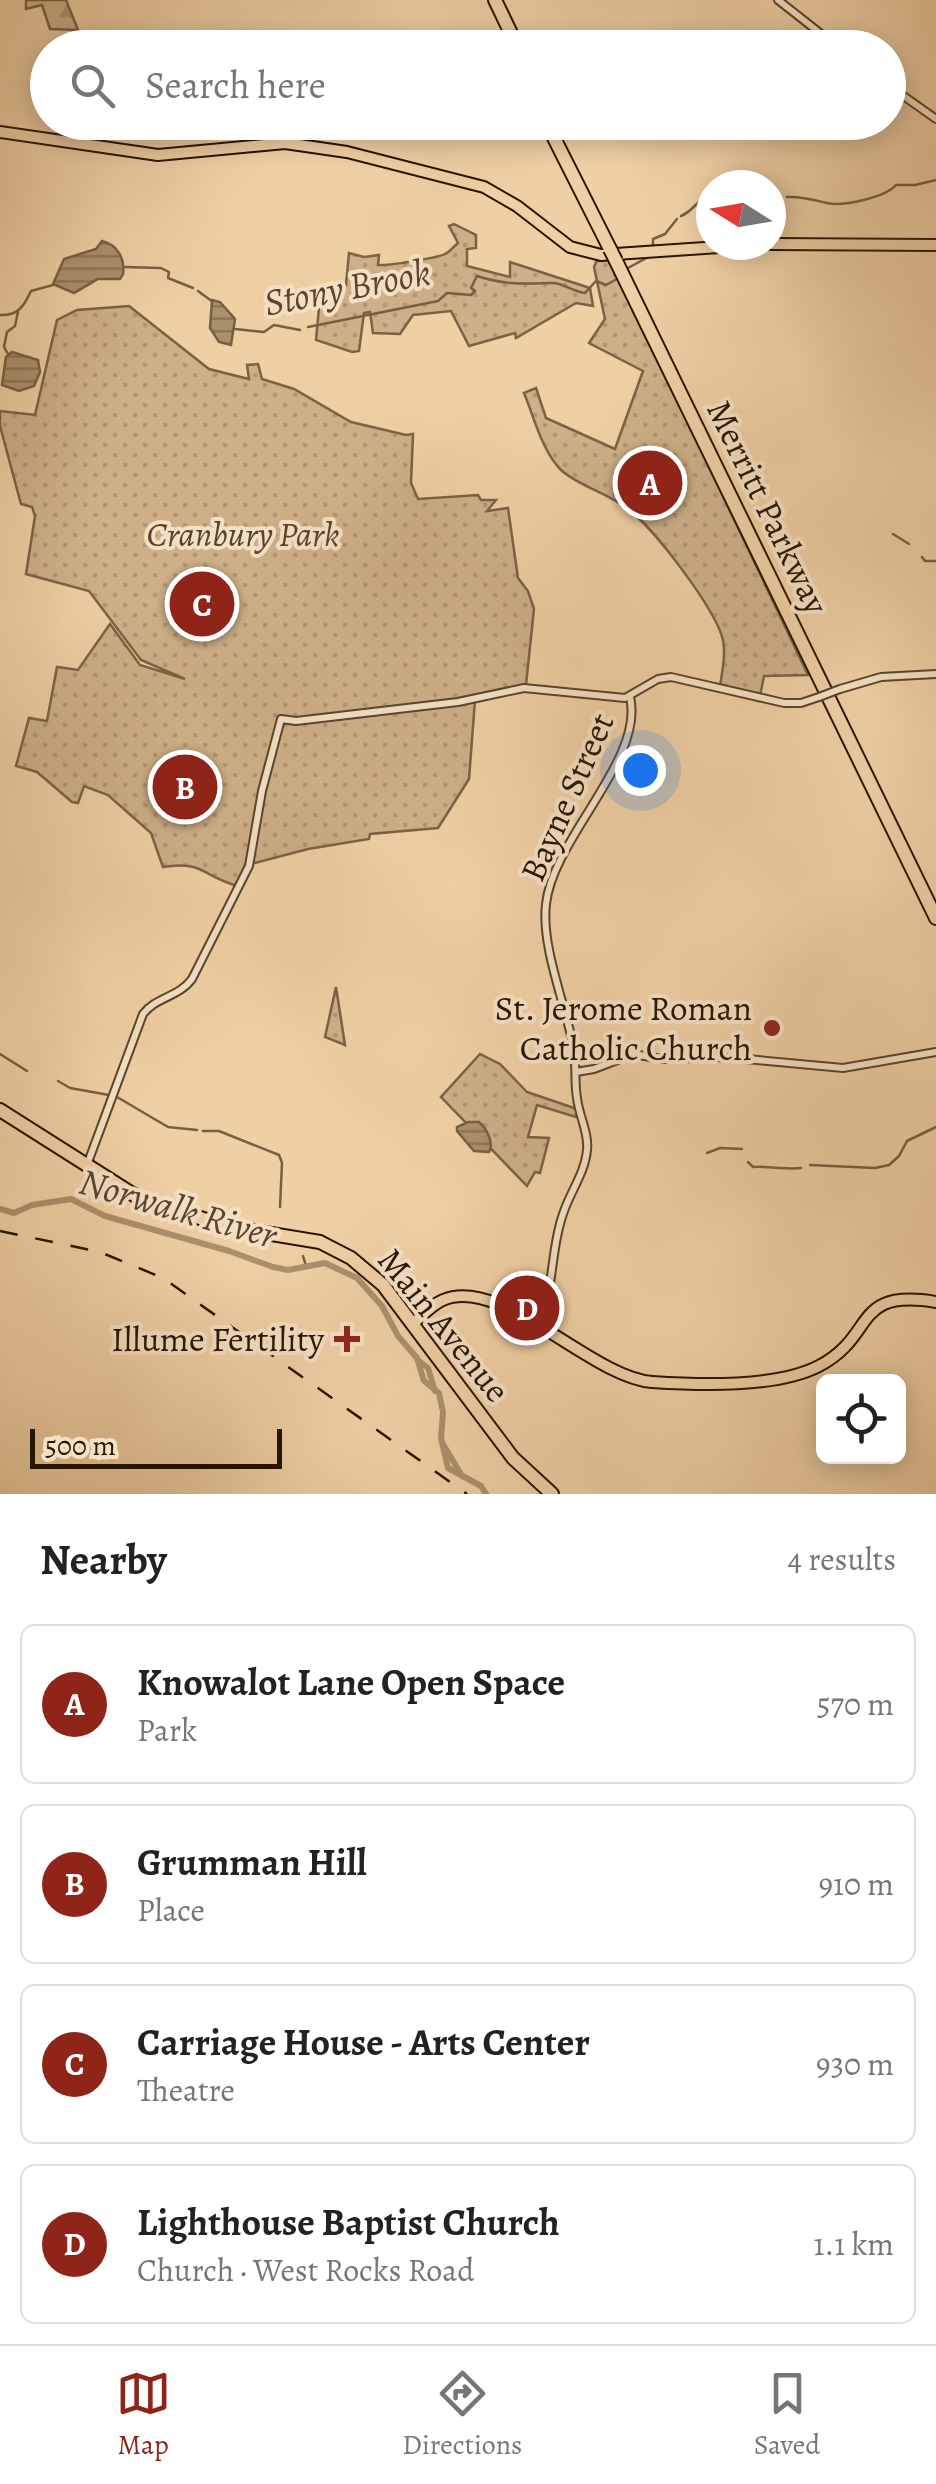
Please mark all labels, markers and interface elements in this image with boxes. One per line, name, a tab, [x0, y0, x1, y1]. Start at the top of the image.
search box	[30, 30, 906, 140]
icon: search	[65, 58, 120, 113]
text: Search here	[145, 59, 326, 111]
north arrow	[696, 170, 786, 260]
water label: Stony Brook	[259, 245, 435, 329]
street label: Merritt Parkway	[695, 392, 841, 622]
pin: A	[618, 446, 682, 520]
park label: Cranbury Park	[146, 510, 340, 558]
pin: C	[170, 566, 234, 642]
street label: Bayne Street	[508, 705, 626, 889]
your location	[615, 745, 666, 796]
pin: B	[152, 750, 218, 824]
place label: St. Jerome Roman Catholic Church	[495, 984, 752, 1072]
marker: St. Jerome Roman Catholic Church	[761, 1017, 783, 1039]
water label: Norwalk River	[73, 1155, 284, 1261]
street label: Main Avenue	[367, 1238, 521, 1412]
pin: D	[494, 1270, 560, 1346]
place label: Illume Fertility	[111, 1315, 324, 1363]
marker: Illume Fertility	[334, 1326, 360, 1352]
map controls	[816, 1374, 906, 1464]
button: locate	[816, 1374, 906, 1464]
scale bar	[30, 1424, 282, 1468]
text: 500 m	[45, 1427, 116, 1465]
text: Nearby	[40, 1531, 167, 1588]
text: 4 results	[787, 1537, 896, 1581]
text: Knowalot Lane Open Space	[137, 1656, 565, 1708]
text: A	[64, 1682, 85, 1726]
text: 570 m	[817, 1682, 894, 1726]
text: Park	[137, 1708, 197, 1752]
text: Grumman Hill	[137, 1836, 367, 1888]
text: B	[64, 1862, 85, 1906]
text: 910 m	[818, 1862, 894, 1906]
text: Place	[137, 1888, 205, 1932]
text: Carriage House - Arts Center	[137, 2016, 590, 2068]
text: C	[65, 2042, 84, 2086]
text: 930 m	[816, 2042, 894, 2086]
text: Theatre	[137, 2068, 235, 2112]
text: Lighthouse Baptist Church	[137, 2196, 560, 2248]
text: D	[63, 2222, 86, 2266]
text: 1.1 km	[813, 2222, 894, 2266]
text: Church · West Rocks Road	[137, 2248, 474, 2292]
tab: Map	[116, 2366, 171, 2464]
tab: Directions	[402, 2366, 522, 2464]
tab: Saved	[754, 2366, 820, 2464]

